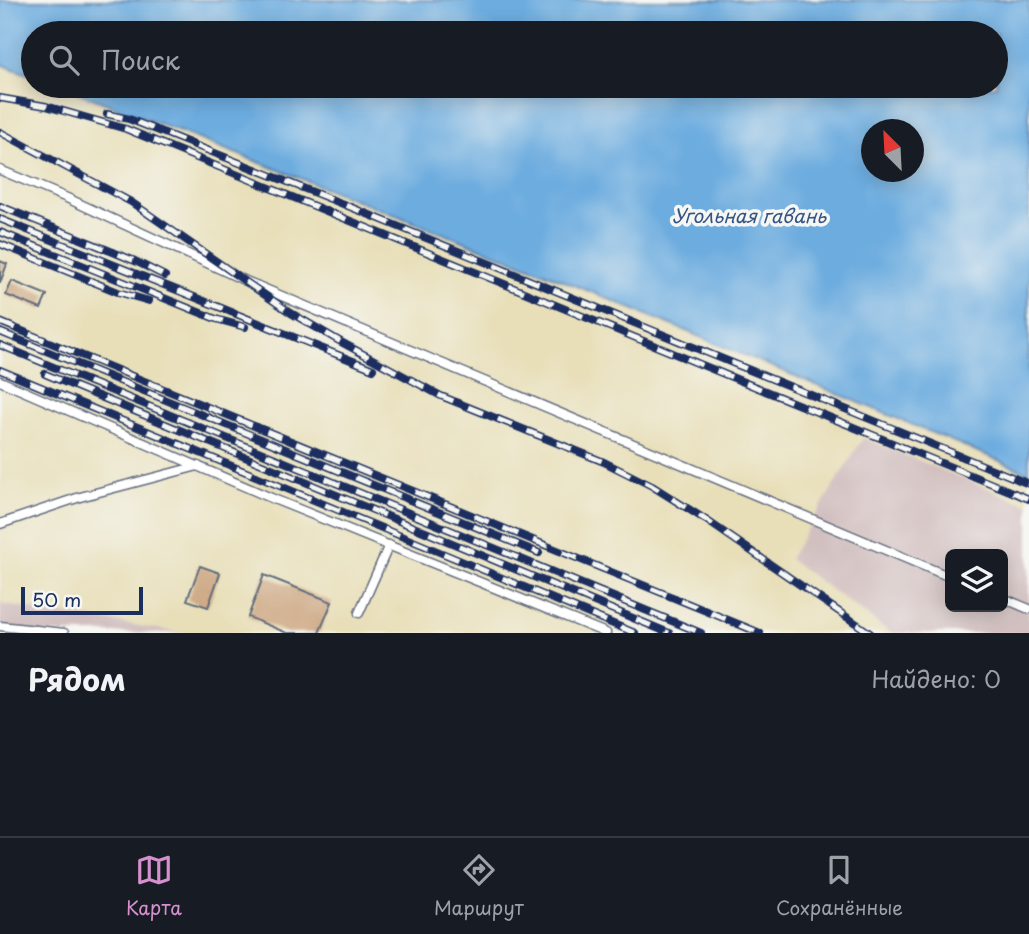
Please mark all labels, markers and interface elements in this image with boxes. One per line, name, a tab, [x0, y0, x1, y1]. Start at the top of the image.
search box	[21, 21, 1008, 98]
text: Поиск	[101, 40, 180, 79]
icon: search	[45, 41, 83, 79]
north arrow	[861, 119, 924, 182]
water label: Угольная гавань	[672, 201, 827, 229]
map controls	[945, 549, 1008, 612]
button: layers	[945, 549, 1008, 612]
scale bar	[21, 584, 144, 616]
text: 50 m	[32, 585, 81, 613]
text: Рядом	[28, 656, 126, 701]
text: Найдено: 0	[871, 661, 1001, 696]
tab: Карта	[126, 851, 182, 921]
tab: Маршрут	[434, 851, 524, 921]
tab: Сохранённые	[776, 851, 903, 921]

